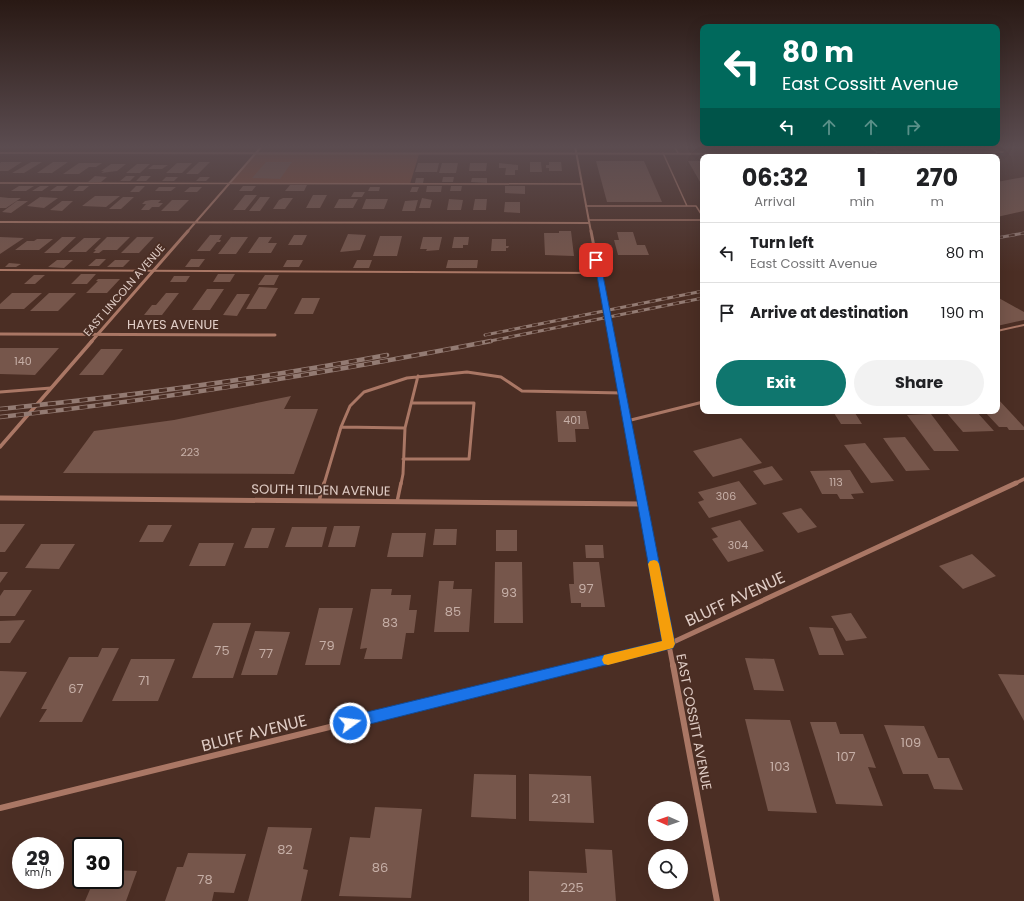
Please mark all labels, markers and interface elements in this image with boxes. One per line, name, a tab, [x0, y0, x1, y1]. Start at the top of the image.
text: 80 m	[782, 33, 854, 72]
icon: left	[716, 40, 768, 92]
text: East Cossitt Avenue	[782, 71, 958, 96]
icon: left	[776, 116, 798, 138]
icon: ahead	[818, 116, 840, 138]
icon: ahead	[860, 116, 882, 138]
icon: right	[902, 116, 924, 138]
text: 06:32	[742, 161, 808, 194]
text: 1	[857, 161, 866, 194]
text: 270	[916, 161, 958, 194]
text: Arrival	[754, 192, 795, 211]
text: min	[849, 192, 874, 211]
text: m	[930, 192, 944, 211]
text: Turn left	[750, 232, 814, 253]
street label: EAST LINCOLN AVENUE	[79, 240, 169, 340]
icon: left	[716, 242, 738, 264]
text: 80 m	[946, 242, 984, 263]
pin	[579, 243, 613, 277]
icon: arrive	[585, 249, 607, 271]
text: East Cossitt Avenue	[750, 254, 877, 273]
icon: arrive	[716, 302, 738, 324]
text: Arrive at destination	[750, 302, 908, 323]
text: 190 m	[941, 302, 984, 323]
street label: HAYES AVENUE	[127, 315, 219, 334]
house number: 140	[14, 353, 32, 369]
button: Exit	[716, 360, 846, 406]
button: Share	[854, 360, 984, 406]
house number: 401	[563, 412, 581, 428]
house number: 223	[180, 444, 200, 460]
house number: 113	[829, 474, 843, 490]
street label: SOUTH TILDEN AVENUE	[251, 479, 391, 501]
house number: 306	[716, 488, 736, 504]
house number: 304	[728, 537, 748, 553]
street label: BLUFF AVENUE	[681, 566, 789, 632]
house number: 97	[578, 579, 594, 598]
house number: 93	[501, 583, 517, 602]
house number: 85	[445, 602, 461, 621]
house number: 83	[382, 613, 398, 632]
house number: 79	[319, 636, 335, 655]
house number: 75	[214, 641, 230, 660]
house number: 77	[259, 644, 273, 663]
street label: EAST COSSITT AVENUE	[671, 652, 717, 792]
house number: 71	[138, 671, 150, 690]
house number: 67	[68, 679, 84, 698]
position arrow	[329, 702, 371, 744]
street label: BLUFF AVENUE	[199, 709, 309, 757]
house number: 109	[901, 733, 921, 752]
house number: 107	[836, 747, 856, 766]
house number: 103	[770, 757, 790, 776]
house number: 231	[551, 789, 571, 808]
north arrow	[648, 801, 688, 841]
map controls	[648, 801, 688, 889]
speed limit sign: 30	[72, 837, 124, 889]
house number: 82	[277, 840, 293, 859]
text: 29	[26, 844, 50, 872]
button: search	[648, 849, 688, 889]
house number: 86	[372, 858, 388, 877]
text: km/h	[25, 865, 51, 880]
house number: 78	[197, 870, 213, 889]
house number: 225	[560, 878, 584, 897]

